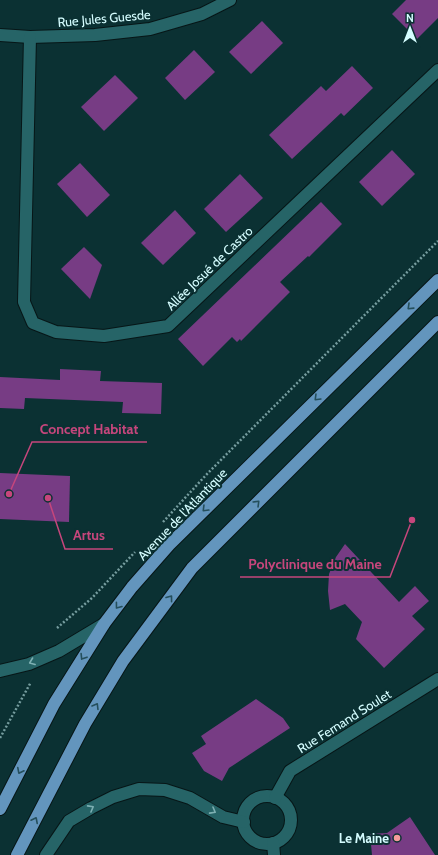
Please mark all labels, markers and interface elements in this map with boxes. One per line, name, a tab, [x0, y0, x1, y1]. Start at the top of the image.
street label: Rue Jules Guesde	[57, 6, 152, 30]
north arrow	[390, 8, 430, 48]
text: N	[406, 11, 414, 25]
street label: Allée Josué de Castro	[162, 223, 256, 313]
one-way arrow	[407, 302, 415, 310]
one-way arrow	[314, 393, 322, 401]
callout: Concept Habitat	[32, 416, 147, 442]
text: Concept Habitat	[40, 420, 138, 438]
street label: Avenue de l'Atlantique	[134, 464, 230, 563]
one-way arrow	[252, 500, 260, 508]
one-way arrow	[202, 504, 210, 512]
callout: Artus	[65, 523, 113, 549]
text: Artus	[73, 526, 105, 544]
callout: Polyclinique du Maine	[240, 551, 390, 577]
text: Polyclinique du Maine	[248, 555, 382, 573]
one-way arrow	[165, 596, 172, 603]
one-way arrow	[116, 601, 123, 608]
one-way arrow	[80, 653, 88, 660]
one-way arrow	[29, 657, 36, 665]
street label: Rue Fernand Soulet	[294, 685, 394, 756]
one-way arrow	[92, 703, 99, 710]
one-way arrow	[17, 766, 25, 774]
one-way arrow	[87, 805, 94, 813]
one-way arrow	[209, 807, 216, 814]
one-way arrow	[31, 817, 38, 825]
place label: Le Maine	[339, 830, 389, 846]
marker: Le Maine	[392, 833, 402, 843]

